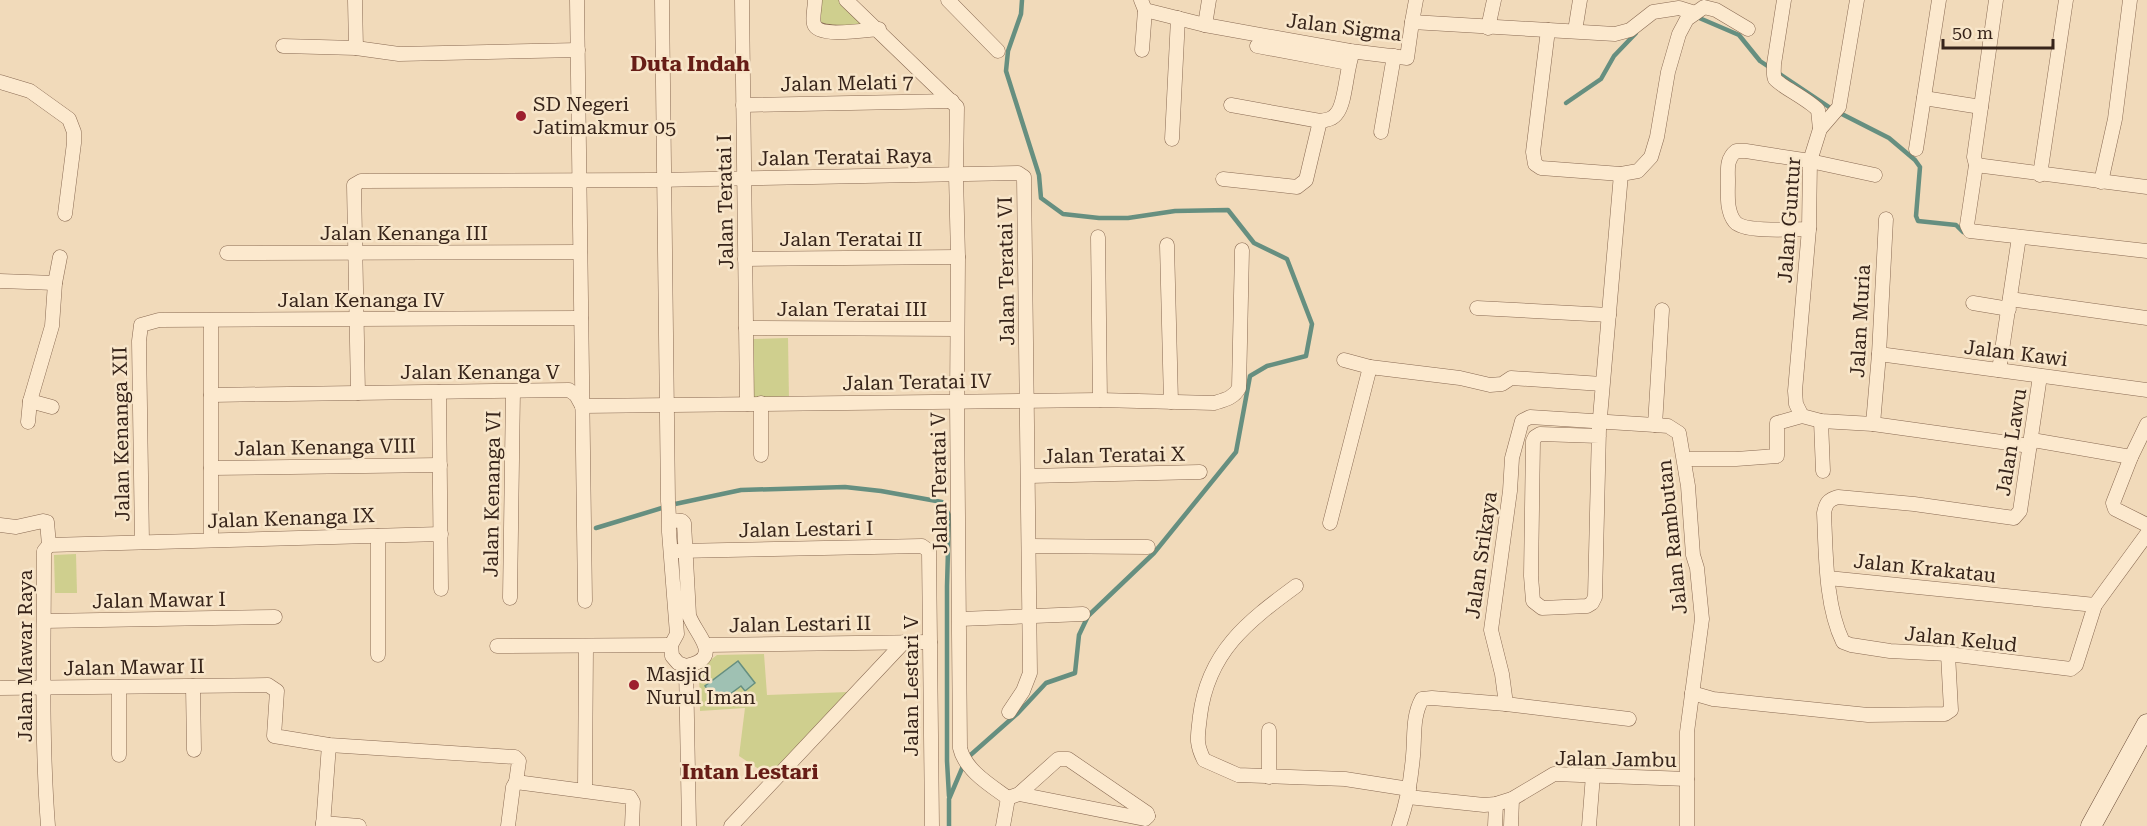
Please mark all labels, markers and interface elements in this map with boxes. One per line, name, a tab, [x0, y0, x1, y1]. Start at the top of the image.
street label: Jalan Sigma	[1285, 8, 1403, 46]
scale bar	[1943, 12, 2052, 50]
text: 50 m	[1952, 22, 1993, 43]
district label: Duta Indah	[630, 52, 750, 76]
street label: Jalan Melati 7	[780, 70, 914, 96]
place label: SD Negeri Jatimakmur 05	[533, 92, 676, 139]
marker: SD Negeri Jatimakmur 05	[514, 109, 528, 123]
street label: Jalan Teratai I	[712, 134, 738, 270]
street label: Jalan Teratai Raya	[758, 143, 932, 171]
street label: Jalan Guntur	[1773, 156, 1805, 284]
street label: Jalan Teratai VI	[993, 196, 1019, 346]
street label: Jalan Kenanga III	[320, 221, 488, 245]
street label: Jalan Teratai II	[780, 227, 922, 251]
street label: Jalan Muria	[1845, 264, 1875, 378]
street label: Jalan Kenanga IV	[278, 288, 444, 312]
street label: Jalan Teratai III	[777, 297, 927, 321]
street label: Jalan Kawi	[1963, 335, 2069, 371]
street label: Jalan Kenanga XII	[107, 346, 135, 522]
street label: Jalan Kenanga V	[400, 360, 560, 384]
street label: Jalan Teratai IV	[842, 369, 992, 395]
street label: Jalan Lawu	[1991, 386, 2031, 498]
street label: Jalan Kenanga VI	[479, 410, 505, 578]
street label: Jalan Teratai V	[926, 412, 952, 554]
street label: Jalan Kenanga VIII	[234, 433, 416, 461]
street label: Jalan Teratai X	[1042, 442, 1186, 468]
street label: Jalan Rambutan	[1652, 458, 1692, 616]
street label: Jalan Srikaya	[1460, 490, 1502, 620]
street label: Jalan Kenanga IX	[207, 503, 375, 533]
street label: Jalan Lestari I	[738, 516, 874, 542]
street label: Jalan Krakatau	[1853, 549, 1998, 587]
street label: Jalan Mawar Raya	[13, 570, 37, 742]
street label: Jalan Mawar I	[92, 587, 226, 613]
street label: Jalan Lestari II	[729, 611, 871, 637]
street label: Jalan Lestari V	[899, 615, 923, 757]
street label: Jalan Kelud	[1904, 621, 2019, 657]
street label: Jalan Mawar II	[63, 654, 205, 680]
place label: Masjid Nurul Iman	[646, 662, 756, 709]
marker: Masjid Nurul Iman	[627, 678, 641, 692]
street label: Jalan Jambu	[1555, 746, 1678, 772]
district label: Intan Lestari	[682, 760, 818, 784]

